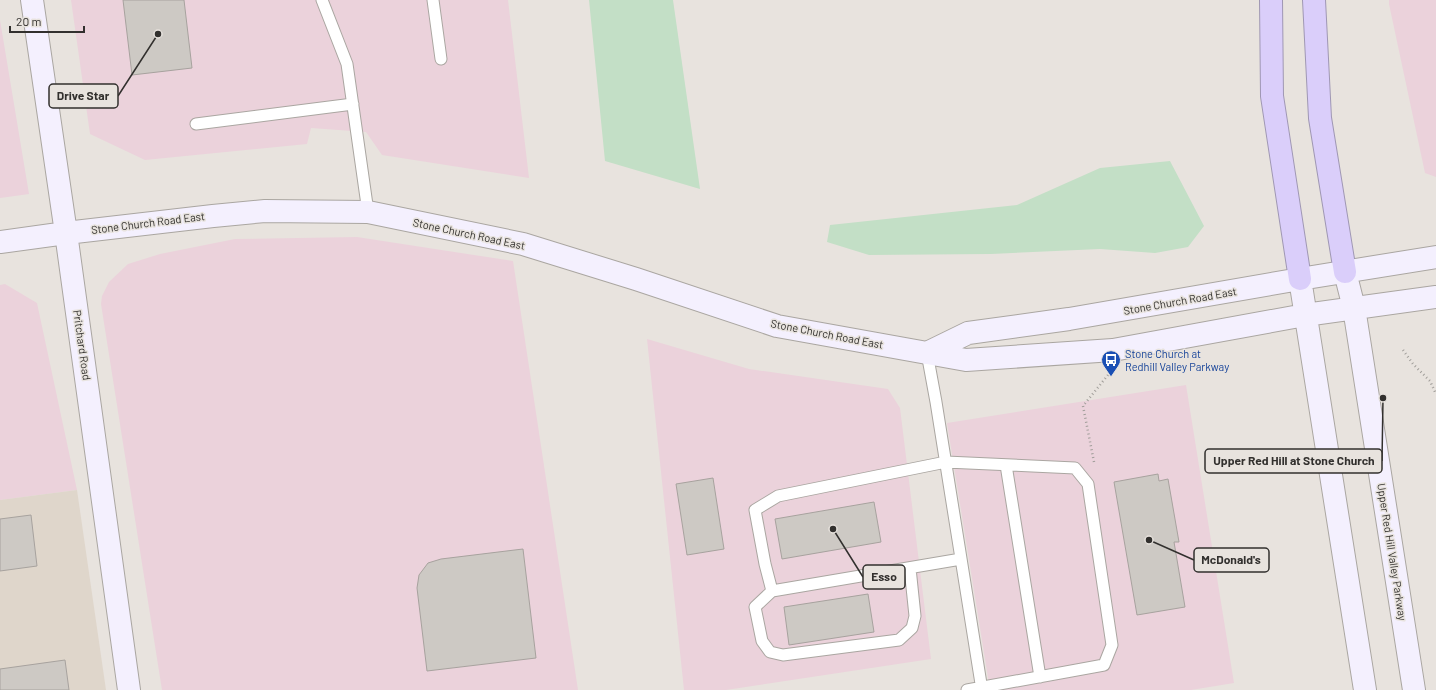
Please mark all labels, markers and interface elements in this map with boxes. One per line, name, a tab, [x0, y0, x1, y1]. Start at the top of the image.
scale bar	[10, 8, 84, 34]
text: 20 m	[16, 14, 42, 28]
callout: Drive Star	[49, 84, 118, 108]
text: Drive Star	[57, 88, 110, 102]
street label: Stone Church Road East	[90, 209, 206, 236]
street label: Stone Church Road East	[412, 215, 526, 252]
street label: Stone Church Road East	[1122, 284, 1237, 317]
street label: Pritchard Road	[71, 309, 94, 381]
street label: Stone Church Road East	[770, 316, 885, 351]
place label: Stone Church at Redhill Valley Parkway	[1125, 347, 1229, 373]
bus stop icon: Stone Church at Redhill Valley Parkway	[1100, 349, 1122, 377]
callout: Upper Red Hill at Stone Church	[1205, 449, 1382, 473]
text: Upper Red Hill at Stone Church	[1213, 453, 1375, 467]
street label: Upper Red Hill Valley Parkway	[1375, 482, 1410, 622]
callout: McDonald's	[1194, 548, 1269, 572]
text: McDonald's	[1201, 552, 1261, 566]
callout: Esso	[863, 565, 905, 589]
text: Esso	[871, 569, 897, 583]

